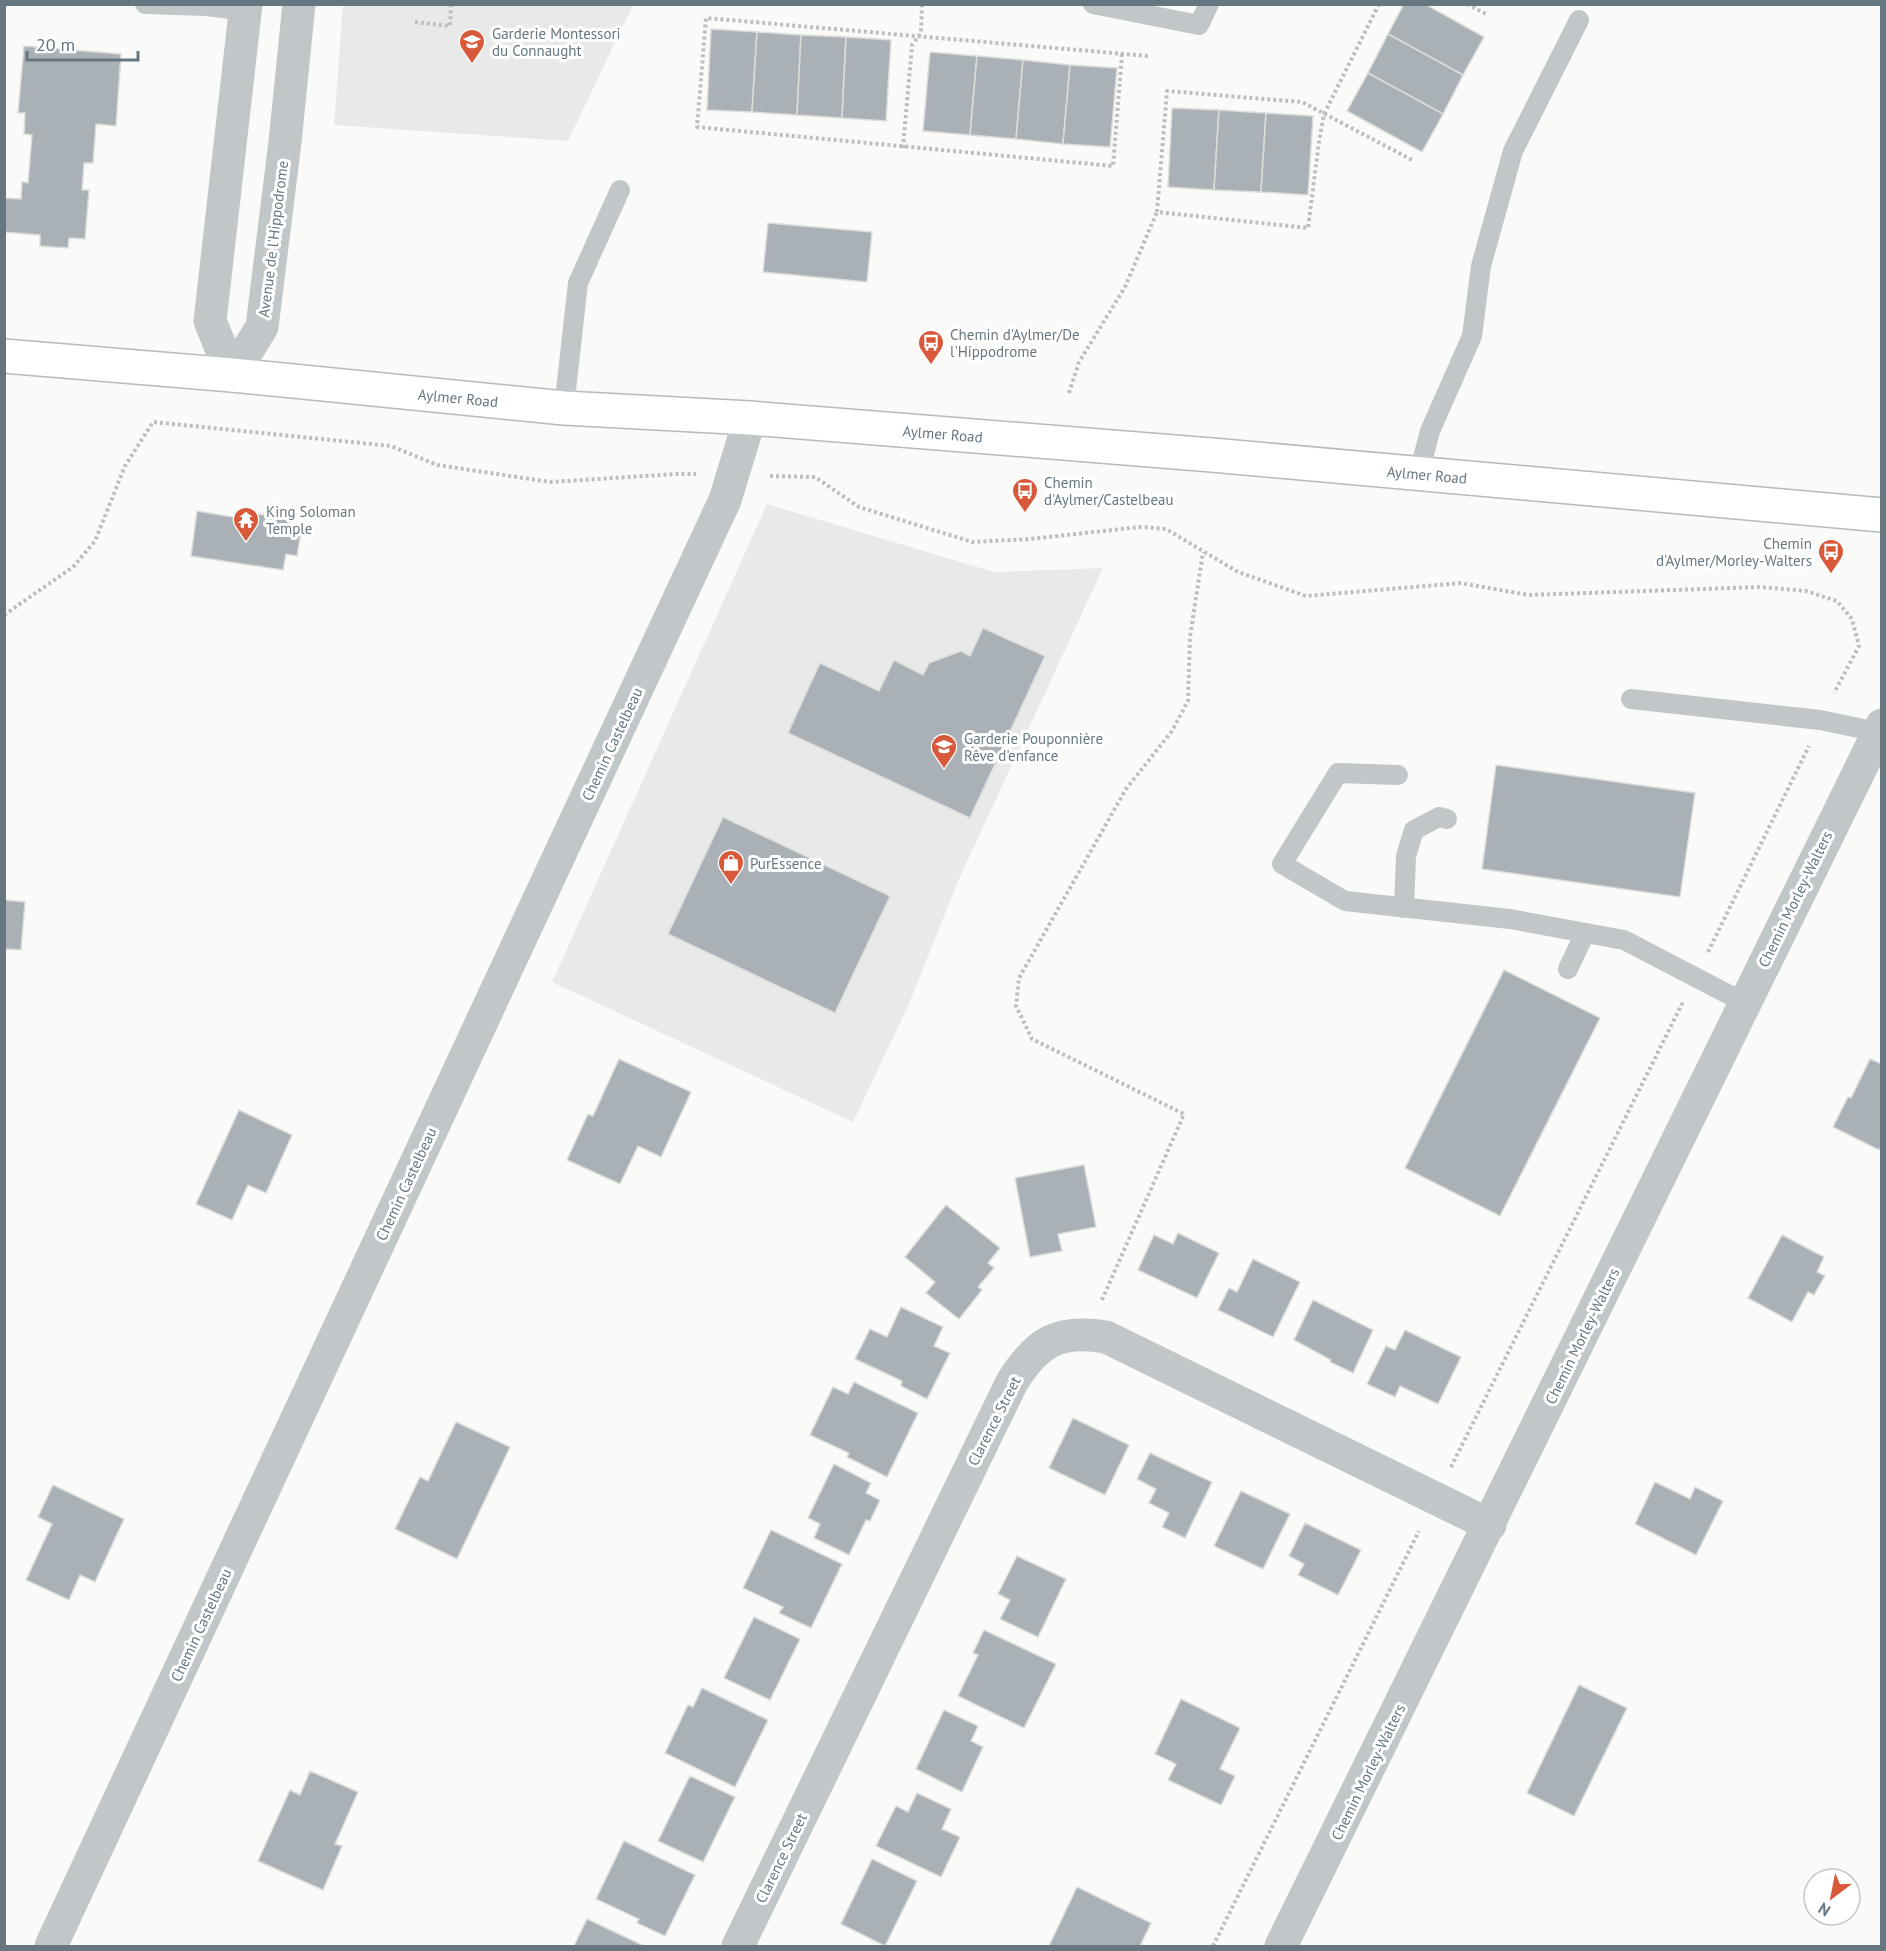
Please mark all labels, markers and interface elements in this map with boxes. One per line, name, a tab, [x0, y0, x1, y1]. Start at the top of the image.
scale bar	[27, 24, 138, 62]
place label: Garderie Montessori du Connaught	[492, 24, 621, 60]
school or university icon: Garderie Montessori du Connaught	[457, 27, 487, 65]
text: 20 m	[36, 33, 75, 56]
street label: Avenue de l'Hippodrome	[254, 160, 292, 318]
place label: Chemin d'Aylmer/De l'Hippodrome	[950, 325, 1080, 361]
bus stop icon: Chemin d'Aylmer/De l'Hippodrome	[916, 328, 946, 366]
street label: Aylmer Road	[417, 384, 499, 411]
street label: Aylmer Road	[902, 421, 984, 446]
street label: Aylmer Road	[1386, 461, 1468, 487]
place label: Chemin d'Aylmer/Castelbeau	[1044, 473, 1174, 509]
bus stop icon: Chemin d'Aylmer/Castelbeau	[1010, 476, 1040, 514]
place label: King Soloman Temple	[266, 502, 356, 538]
temple icon: King Soloman Temple	[231, 505, 261, 543]
place label: Chemin d'Aylmer/Morley-Walters	[1656, 534, 1812, 570]
bus stop icon: Chemin d'Aylmer/Morley-Walters	[1816, 537, 1846, 575]
street label: Chemin Castelbeau	[577, 684, 647, 804]
place label: Garderie Pouponnière Rêve d'enfance	[964, 729, 1103, 765]
school or university icon: Garderie Pouponnière Rêve d'enfance	[929, 732, 959, 770]
street label: Chemin Morley-Walters	[1754, 828, 1836, 970]
shop icon: PurEssence	[716, 848, 746, 886]
place label: PurEssence	[750, 854, 822, 873]
street label: Chemin Castelbeau	[371, 1124, 441, 1244]
street label: Chemin Morley-Walters	[1541, 1265, 1623, 1407]
street label: Clarence Street	[963, 1373, 1025, 1469]
street label: Chemin Castelbeau	[166, 1565, 236, 1685]
street label: Chemin Morley-Walters	[1327, 1701, 1409, 1843]
street label: Clarence Street	[751, 1810, 811, 1906]
north arrow	[1802, 1867, 1862, 1927]
text: N	[1814, 1898, 1834, 1921]

